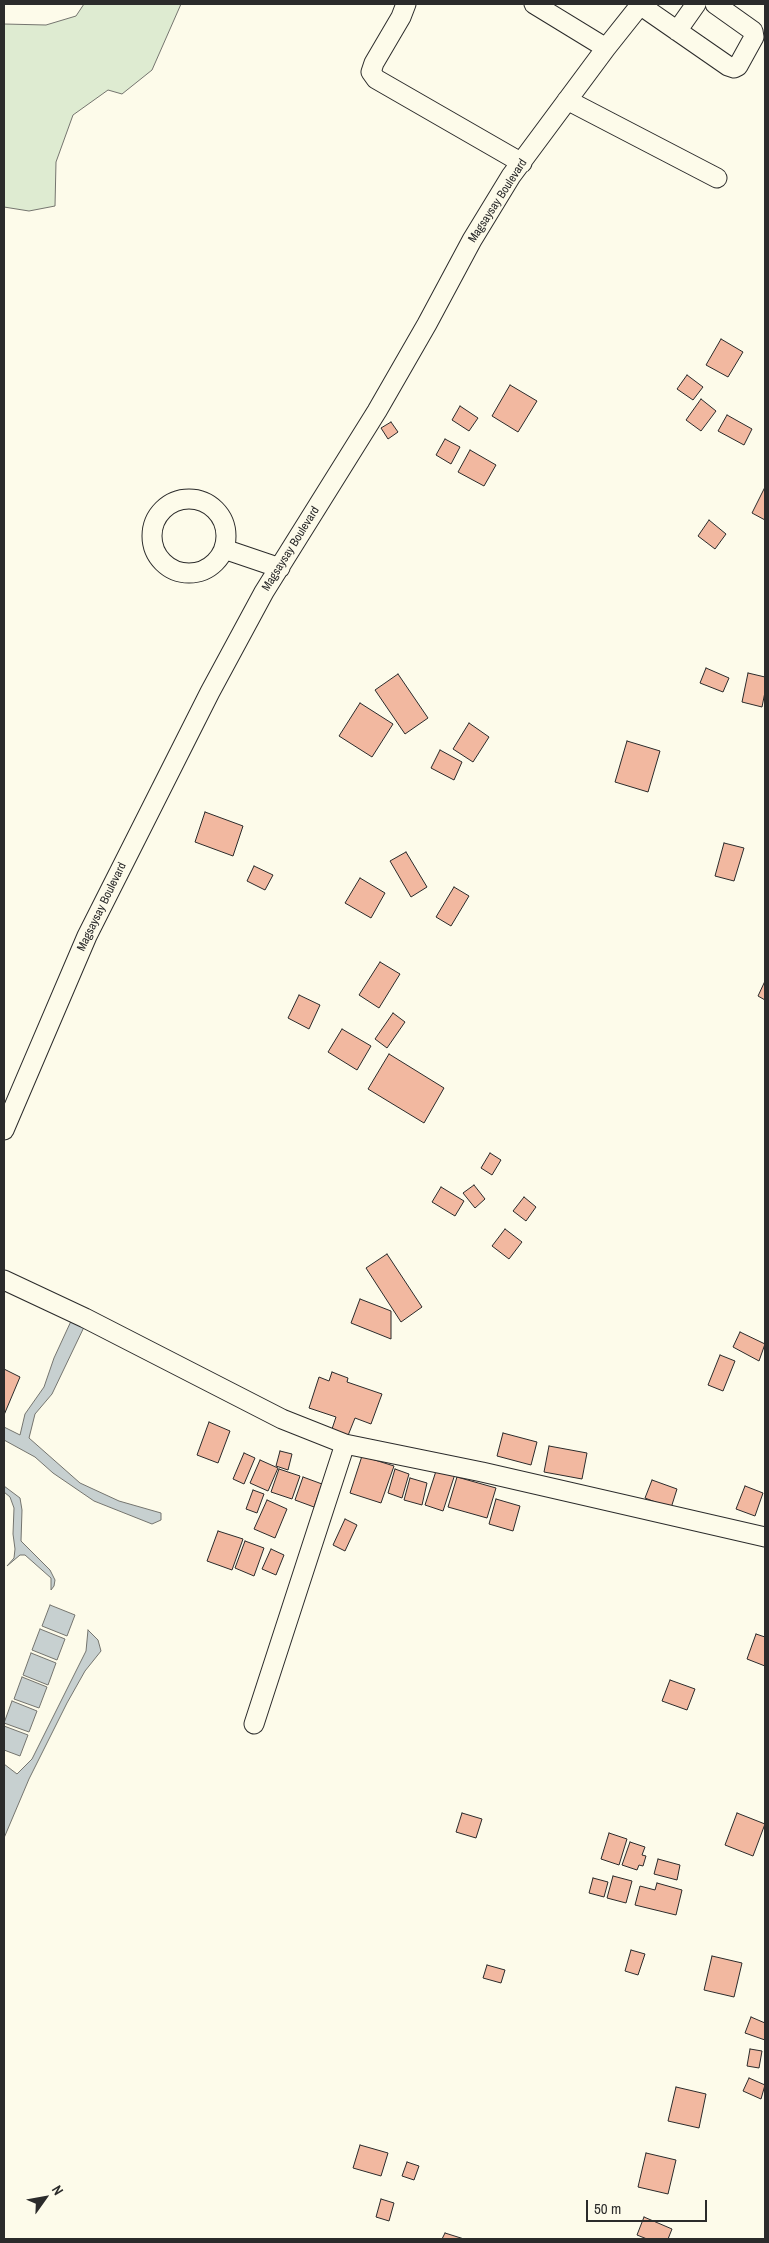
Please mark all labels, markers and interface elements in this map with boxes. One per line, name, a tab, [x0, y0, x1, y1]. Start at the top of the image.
street label: Magsaysay Boulevard	[466, 156, 530, 246]
street label: Magsaysay Boulevard	[259, 504, 323, 594]
street label: Magsaysay Boulevard	[74, 860, 130, 954]
north arrow	[20, 2173, 70, 2223]
text: N	[48, 2182, 68, 2198]
scale bar	[589, 2190, 710, 2222]
text: 50 m	[594, 2198, 621, 2219]

